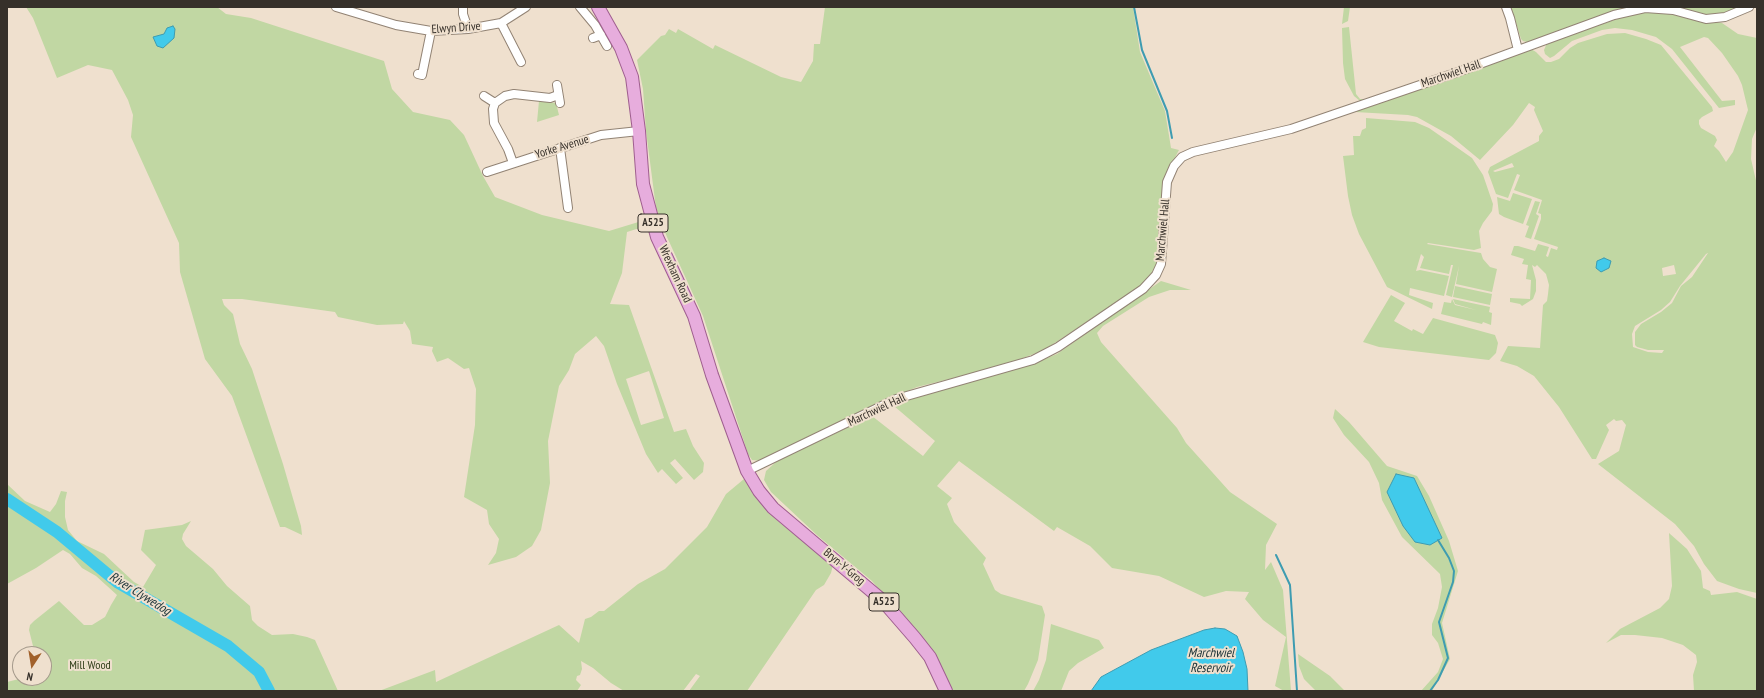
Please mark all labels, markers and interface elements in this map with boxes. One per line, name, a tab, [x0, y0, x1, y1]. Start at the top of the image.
street label: Elwyn Drive	[431, 19, 481, 37]
street label: Marchwiel Hall	[1419, 57, 1483, 91]
street label: Yorke Avenue	[533, 132, 591, 162]
street label: Marchwiel Hall	[1153, 198, 1173, 262]
road number: A525	[638, 214, 668, 232]
street label: Wrexham Road	[655, 243, 695, 305]
street label: Marchwiel Hall	[846, 390, 908, 430]
street label: Bryn-Y-Grog	[820, 545, 868, 589]
water label: River Clywedog	[106, 569, 174, 619]
road number: A525	[869, 593, 899, 611]
water label: Marchwiel Reservoir	[1188, 645, 1234, 676]
north arrow	[12, 646, 52, 686]
park label: Mill Wood	[69, 659, 111, 673]
text: N	[25, 669, 34, 684]

